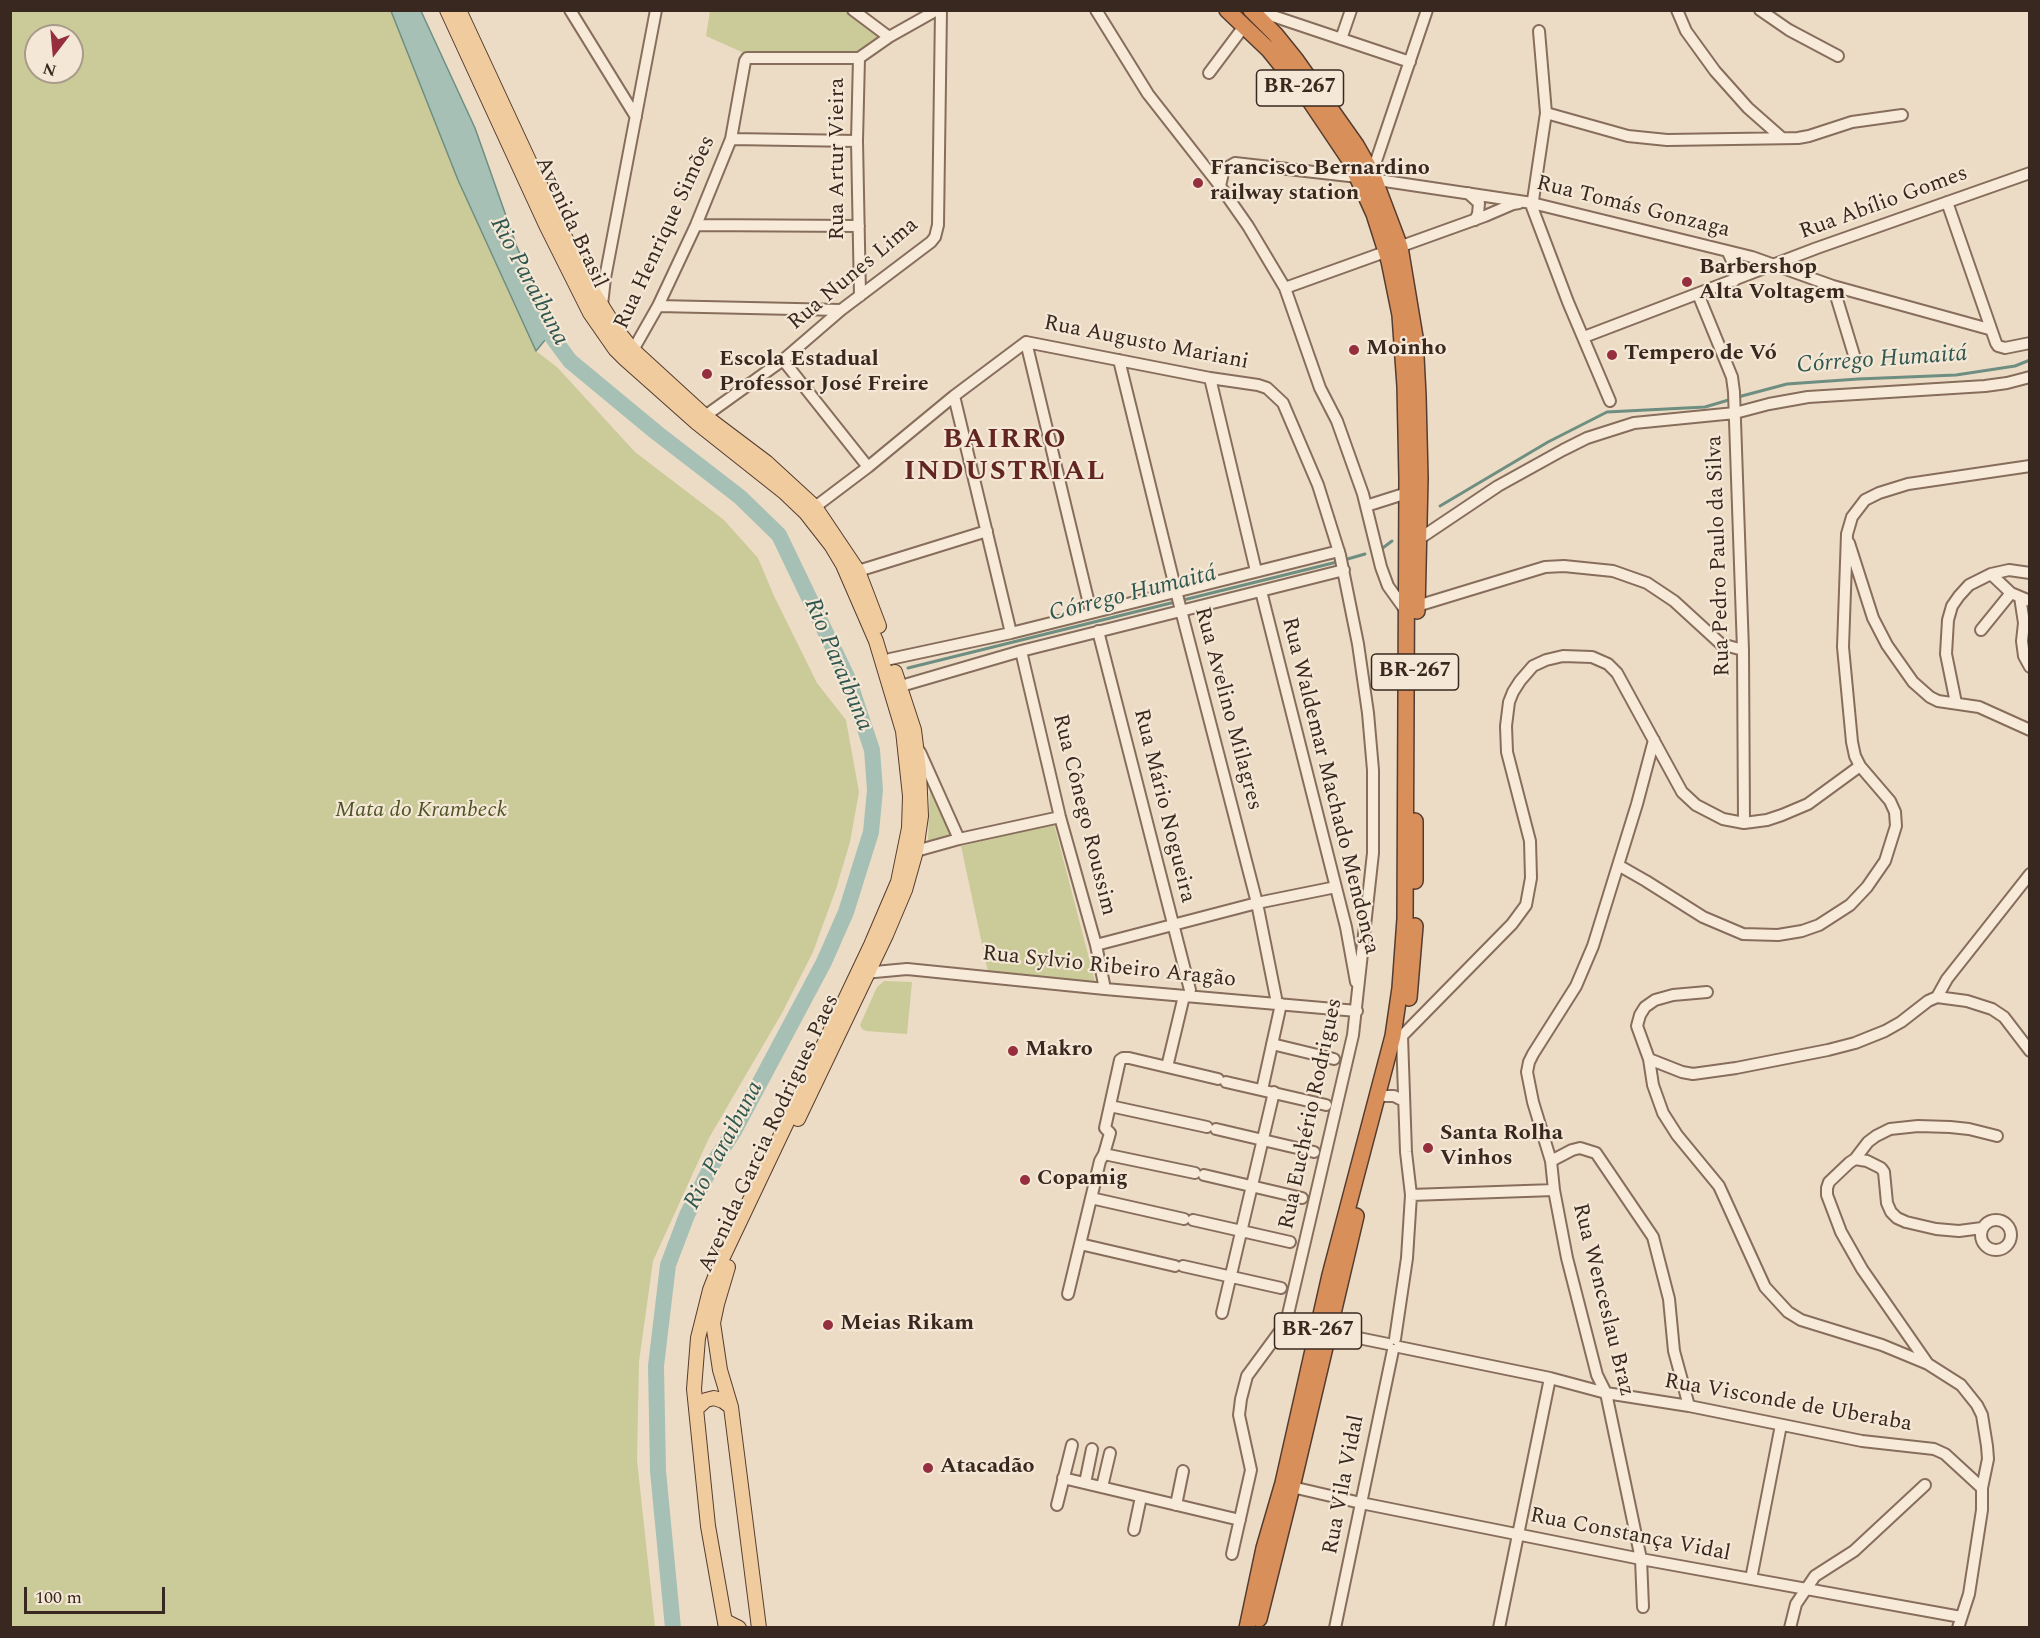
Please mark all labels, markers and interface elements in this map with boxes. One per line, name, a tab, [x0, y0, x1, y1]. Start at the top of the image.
north arrow	[24, 24, 84, 84]
text: N	[40, 56, 59, 83]
road number: BR-267	[1256, 70, 1344, 106]
street label: Rua Artur Vieira	[826, 77, 852, 241]
street label: Rua Henrique Simões	[610, 132, 722, 334]
street label: Avenida Brasil	[528, 153, 612, 293]
place label: Francisco Bernardino railway station	[1210, 157, 1430, 208]
street label: Rua Abílio Gomes	[1796, 161, 1972, 247]
street label: Rua Tomás Gonzaga	[1533, 171, 1733, 245]
marker: Francisco Bernardino railway station	[1191, 176, 1205, 190]
water label: Rio Paraibuna	[482, 213, 574, 351]
street label: Rua Nunes Lima	[784, 213, 924, 337]
place label: Barbershop Alta Voltagem	[1699, 256, 1845, 308]
marker: Barbershop Alta Voltagem	[1680, 275, 1694, 289]
street label: Rua Augusto Mariani	[1041, 311, 1251, 377]
place label: Moinho	[1366, 337, 1446, 363]
water label: Córrego Humaitá	[1796, 341, 1968, 381]
place label: Tempero de Vó	[1624, 342, 1777, 368]
marker: Moinho	[1347, 343, 1361, 357]
place label: Escola Estadual Professor José Freire	[719, 348, 929, 400]
marker: Tempero de Vó	[1605, 348, 1619, 362]
marker: Escola Estadual Professor José Freire	[700, 367, 714, 381]
district label: BAIRRO INDUSTRIAL	[904, 425, 1106, 491]
street label: Rua Pedro Paulo da Silva	[1703, 435, 1737, 677]
water label: Córrego Humaitá	[1046, 560, 1220, 630]
water label: Rio Paraibuna	[796, 594, 878, 736]
street label: Rua Avelino Milagres	[1187, 605, 1267, 813]
street label: Rua Waldemar Machado Mendonça	[1274, 615, 1384, 957]
road number: BR-267	[1372, 654, 1458, 690]
street label: Rua Mário Nogueira	[1126, 706, 1200, 906]
street label: Rua Cônego Roussim	[1045, 711, 1121, 919]
park label: Mata do Krambeck	[335, 799, 507, 825]
street label: Rua Sylvio Ribeiro Aragão	[981, 942, 1237, 994]
street label: Avenida Garcia Rodrigues Paes	[694, 991, 846, 1277]
street label: Rua Euchério Rodrigues	[1275, 996, 1349, 1232]
place label: Makro	[1025, 1038, 1093, 1064]
marker: Makro	[1006, 1044, 1020, 1058]
water label: Rio Paraibuna	[679, 1077, 771, 1215]
place label: Santa Rolha Vinhos	[1440, 1122, 1563, 1174]
marker: Santa Rolha Vinhos	[1421, 1141, 1435, 1155]
place label: Copamig	[1037, 1167, 1128, 1193]
marker: Copamig	[1018, 1173, 1032, 1187]
street label: Rua Wenceslau Braz	[1565, 1201, 1639, 1399]
place label: Meias Rikam	[840, 1312, 974, 1338]
road number: BR-267	[1274, 1313, 1362, 1349]
marker: Meias Rikam	[821, 1318, 835, 1332]
street label: Rua Visconde de Uberaba	[1662, 1369, 1914, 1439]
street label: Rua Vila Vidal	[1319, 1413, 1371, 1557]
place label: Atacadão	[940, 1455, 1034, 1481]
marker: Atacadão	[921, 1461, 935, 1475]
street label: Rua Constança Vidal	[1527, 1504, 1733, 1568]
scale bar	[27, 1575, 168, 1613]
text: 100 m	[35, 1584, 82, 1611]

